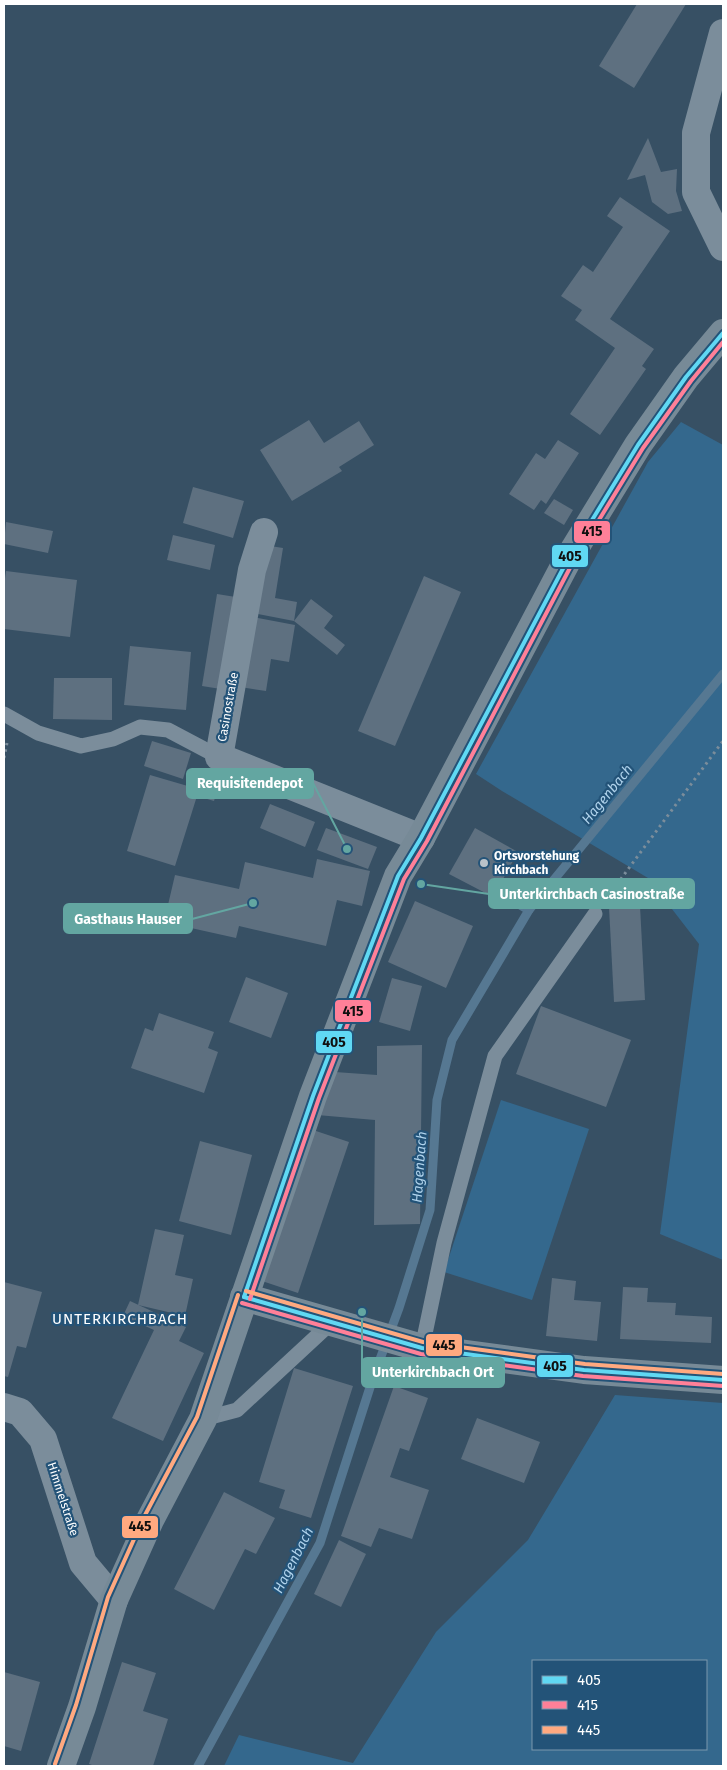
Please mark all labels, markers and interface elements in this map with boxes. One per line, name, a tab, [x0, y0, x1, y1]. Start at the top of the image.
line badge: 415	[573, 520, 611, 544]
text: 415	[582, 523, 603, 540]
line badge: 405	[551, 544, 589, 568]
text: 405	[558, 548, 582, 565]
street label: Casinostraße	[215, 671, 241, 743]
water label: Hagenbach	[578, 761, 637, 828]
callout: Requisitendepot	[187, 769, 313, 798]
text: Requisitendepot	[197, 775, 304, 792]
place label: Ortsvorstehung Kirchbach	[494, 849, 580, 877]
marker: Ortsvorstehung Kirchbach	[478, 857, 490, 869]
callout: Unterkirchbach Casinostraße	[489, 879, 694, 908]
text: Unterkirchbach Casinostraße	[500, 886, 685, 903]
callout: Gasthaus Hauser	[64, 904, 192, 933]
text: Gasthaus Hauser	[74, 911, 182, 928]
line badge: 415	[334, 999, 372, 1023]
text: 415	[343, 1003, 364, 1020]
line badge: 405	[315, 1030, 353, 1054]
text: 405	[322, 1034, 346, 1051]
water label: Hagenbach	[409, 1131, 430, 1203]
district label: UNTERKIRCHBACH	[52, 1310, 188, 1328]
line badge: 445	[425, 1333, 463, 1357]
text: 445	[432, 1337, 456, 1354]
line badge: 405	[536, 1354, 574, 1378]
callout: Unterkirchbach Ort	[362, 1358, 504, 1387]
text: 405	[543, 1358, 567, 1375]
text: Unterkirchbach Ort	[372, 1364, 495, 1381]
street label: Himmelstraße	[45, 1460, 81, 1538]
line badge: 445	[121, 1515, 159, 1539]
text: 445	[128, 1518, 152, 1535]
water label: Hagenbach	[270, 1524, 317, 1596]
legend	[532, 1660, 707, 1750]
text: 405	[577, 1671, 601, 1689]
text: 415	[577, 1696, 598, 1714]
text: 445	[577, 1721, 600, 1739]

